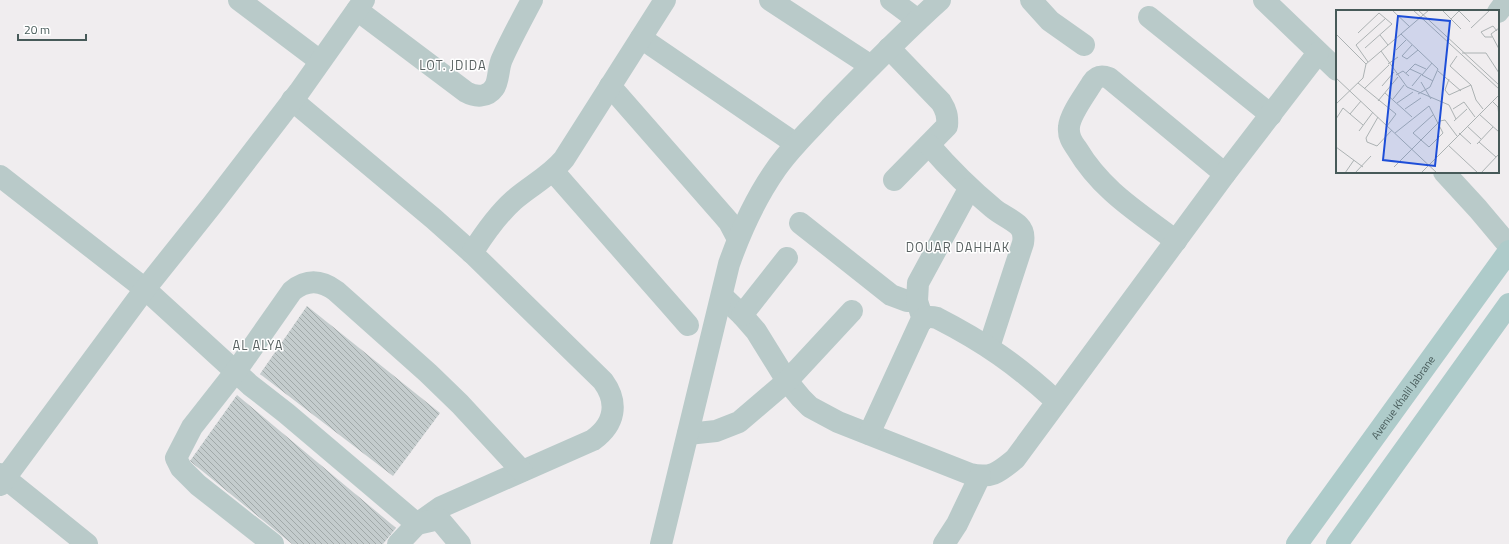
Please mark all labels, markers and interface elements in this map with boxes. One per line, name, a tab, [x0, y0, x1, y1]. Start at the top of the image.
inset map	[1336, 10, 1499, 173]
scale bar	[18, 16, 86, 42]
text: 20 m	[24, 20, 50, 39]
district label: LOT. JDIDA	[419, 55, 487, 75]
district label: DOUAR DAHHAK	[906, 237, 1010, 257]
district label: AL ALYA	[233, 335, 283, 355]
street label: Avenue Khalil Jabrane	[1367, 352, 1439, 442]

